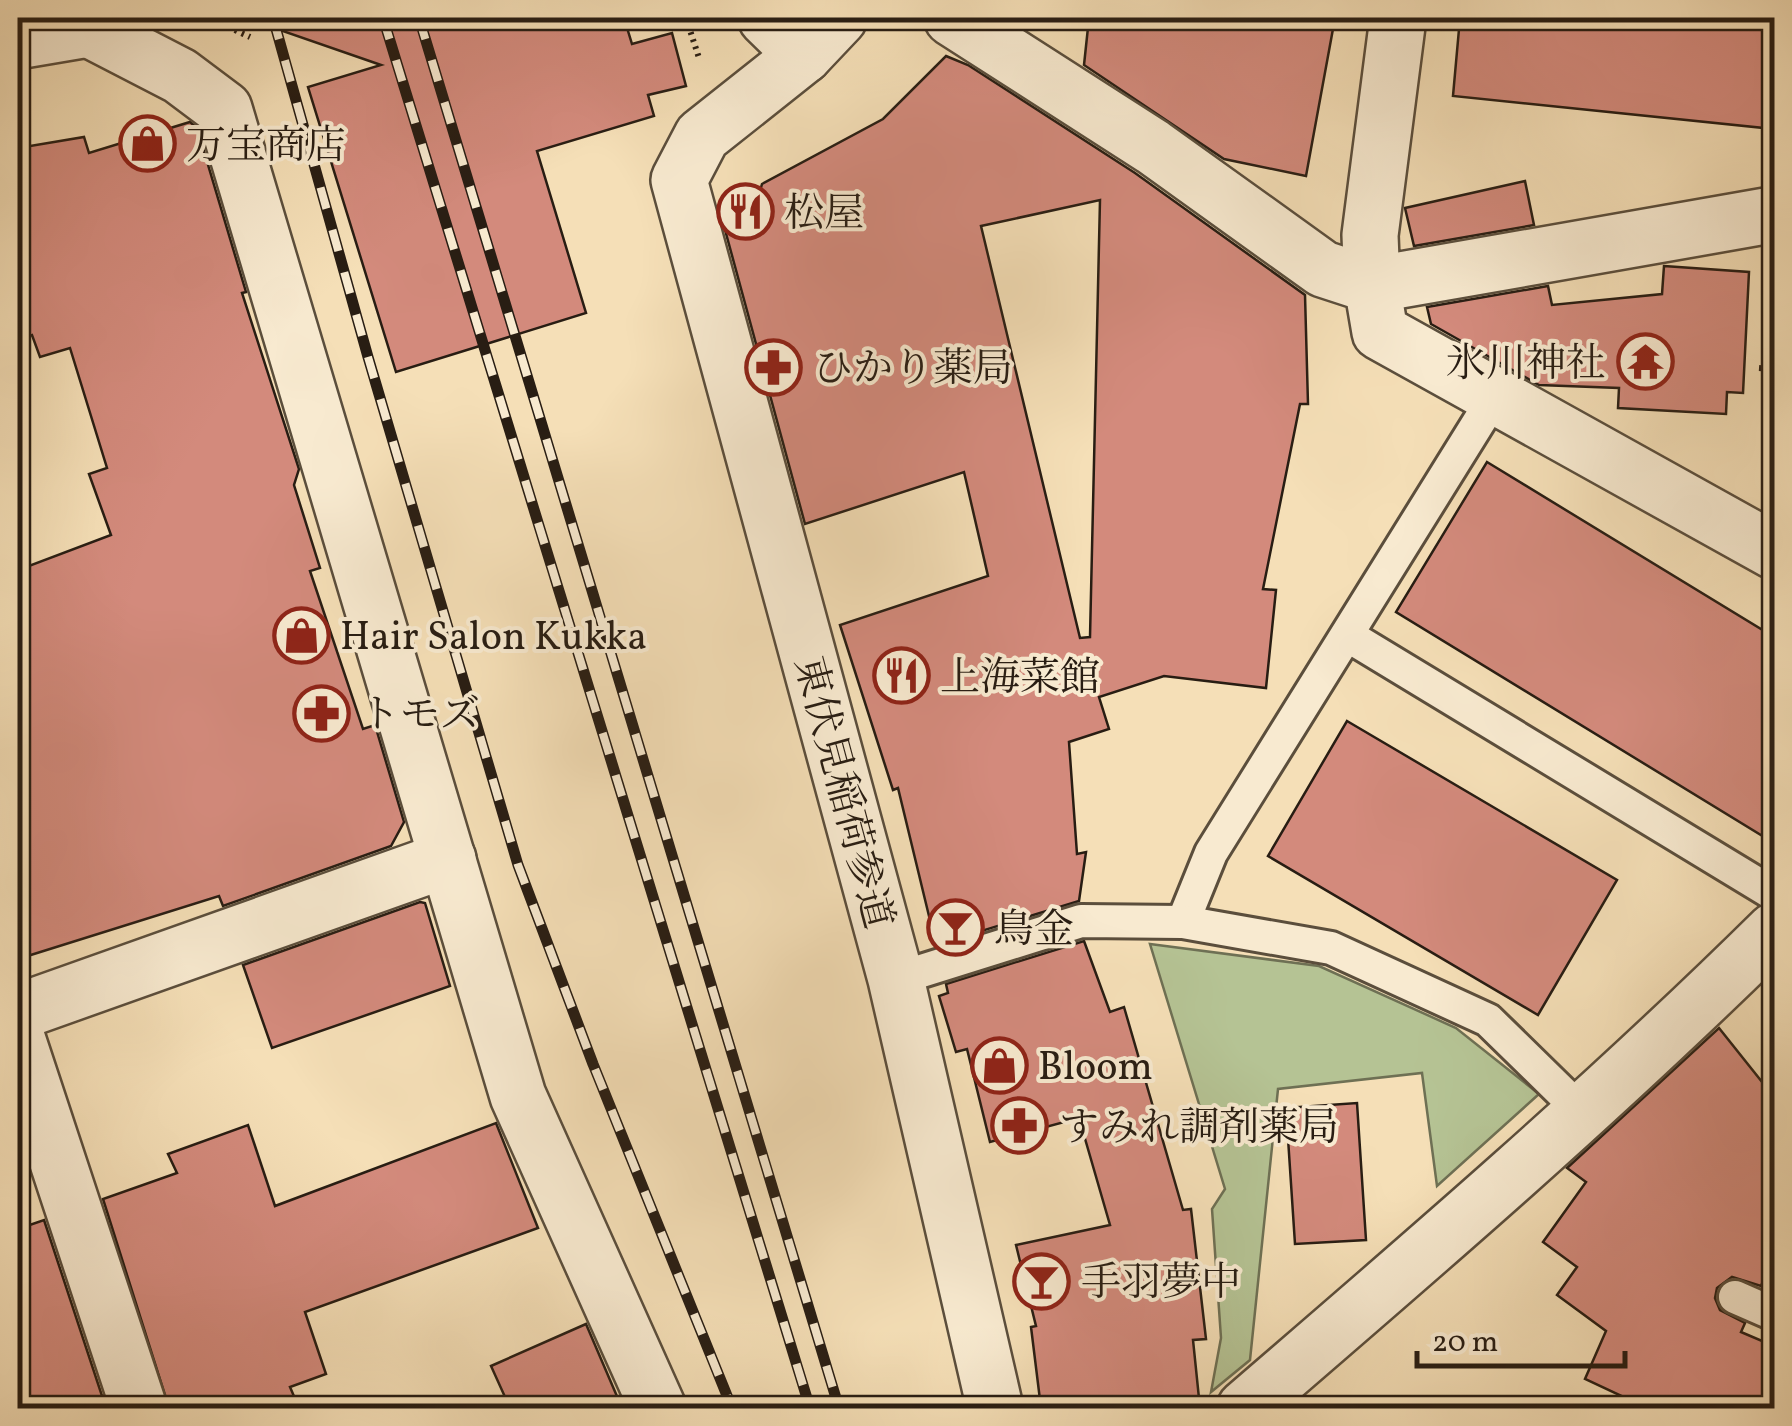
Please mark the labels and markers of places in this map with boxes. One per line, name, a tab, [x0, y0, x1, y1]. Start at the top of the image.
shop icon: 万宝商店	[117, 114, 177, 174]
place label: 万宝商店	[186, 120, 346, 176]
restaurant icon: 松屋	[715, 182, 775, 242]
place label: 松屋	[784, 188, 864, 244]
temple icon: 氷川神社	[1615, 332, 1675, 392]
pharmacy icon: ひかり薬局	[744, 337, 804, 397]
place label: 氷川神社	[1446, 338, 1606, 394]
place label: ひかり薬局	[813, 343, 1013, 399]
shop icon: Hair Salon Kukka	[271, 605, 331, 665]
place label: Hair Salon Kukka	[340, 611, 647, 667]
restaurant icon: 上海菜館	[871, 646, 931, 706]
place label: 上海菜館	[940, 652, 1100, 708]
pharmacy icon: トモズ	[291, 683, 351, 743]
place label: トモズ	[360, 689, 480, 745]
bar icon: 鳥金	[925, 898, 985, 958]
place label: 鳥金	[994, 904, 1074, 960]
shop icon: Bloom	[969, 1035, 1029, 1095]
place label: Bloom	[1038, 1041, 1153, 1097]
pharmacy icon: すみれ調剤薬局	[990, 1096, 1050, 1156]
place label: すみれ調剤薬局	[1059, 1102, 1339, 1158]
bar icon: 手羽夢中	[1012, 1251, 1072, 1311]
place label: 手羽夢中	[1081, 1257, 1241, 1313]

